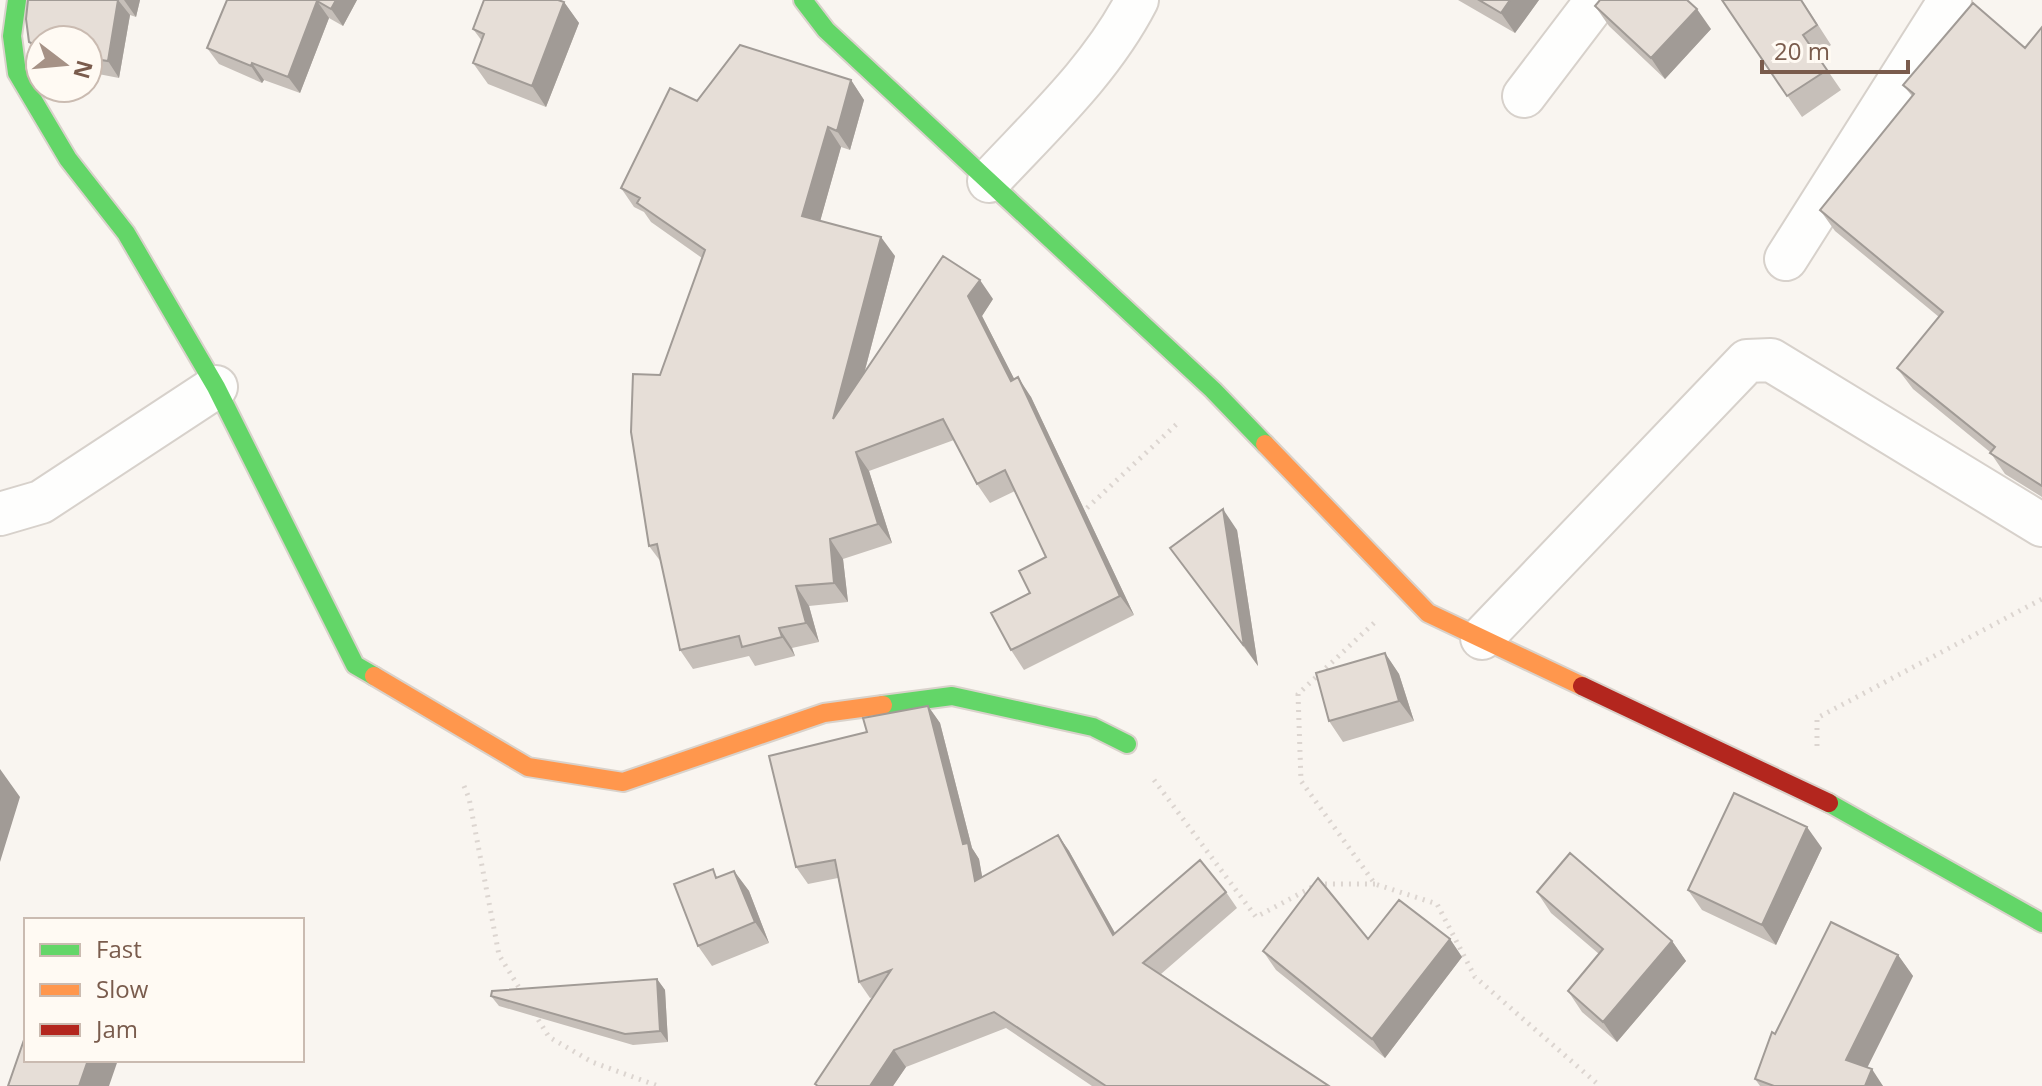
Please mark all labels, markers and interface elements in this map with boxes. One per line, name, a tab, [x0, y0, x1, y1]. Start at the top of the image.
north arrow	[24, 24, 104, 104]
scale bar	[1762, 24, 1908, 74]
text: 20 m	[1774, 34, 1830, 67]
text: N	[67, 57, 101, 83]
legend	[24, 918, 304, 1062]
text: Fast	[96, 932, 142, 965]
text: Slow	[96, 972, 149, 1005]
text: Jam	[94, 1012, 138, 1045]

